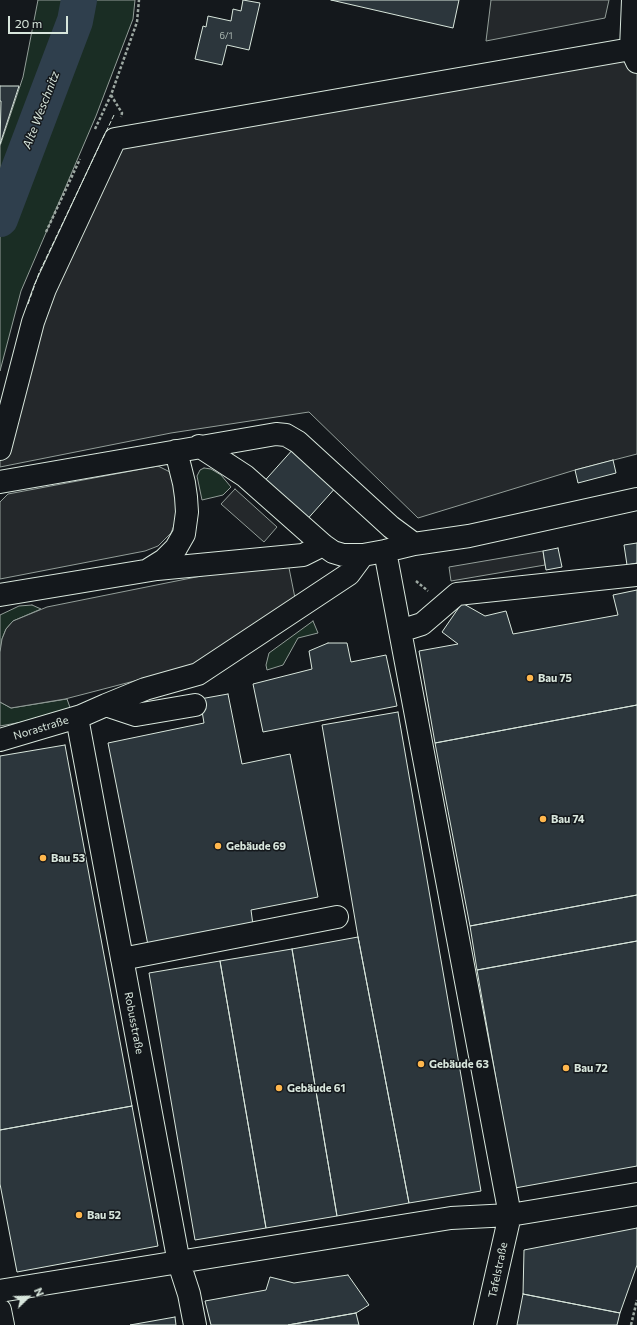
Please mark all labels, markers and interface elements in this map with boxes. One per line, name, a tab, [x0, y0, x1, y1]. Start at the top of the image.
scale bar	[10, 8, 70, 34]
text: 20 m	[15, 16, 42, 30]
house number: 6/1	[219, 31, 233, 41]
water label: Alte Weschnitz	[20, 69, 62, 151]
place label: Bau 75	[538, 671, 572, 685]
marker: Bau 75	[525, 673, 535, 683]
street label: Norastraße	[12, 713, 70, 743]
place label: Bau 74	[551, 812, 585, 826]
marker: Bau 74	[538, 814, 548, 824]
place label: Gebäude 69	[226, 839, 286, 853]
marker: Gebäude 69	[213, 841, 223, 851]
place label: Bau 53	[51, 851, 85, 865]
marker: Bau 53	[38, 853, 48, 863]
street label: Robusstraße	[121, 991, 147, 1055]
place label: Gebäude 63	[429, 1057, 489, 1071]
marker: Gebäude 63	[416, 1059, 426, 1069]
place label: Bau 72	[574, 1061, 608, 1075]
marker: Bau 72	[561, 1063, 571, 1073]
place label: Gebäude 61	[287, 1081, 345, 1095]
marker: Gebäude 61	[274, 1083, 284, 1093]
place label: Bau 52	[87, 1208, 121, 1222]
marker: Bau 52	[74, 1210, 84, 1220]
street label: Tafelstraße	[486, 1241, 510, 1299]
north arrow	[8, 1277, 48, 1317]
text: N	[32, 1286, 47, 1298]

